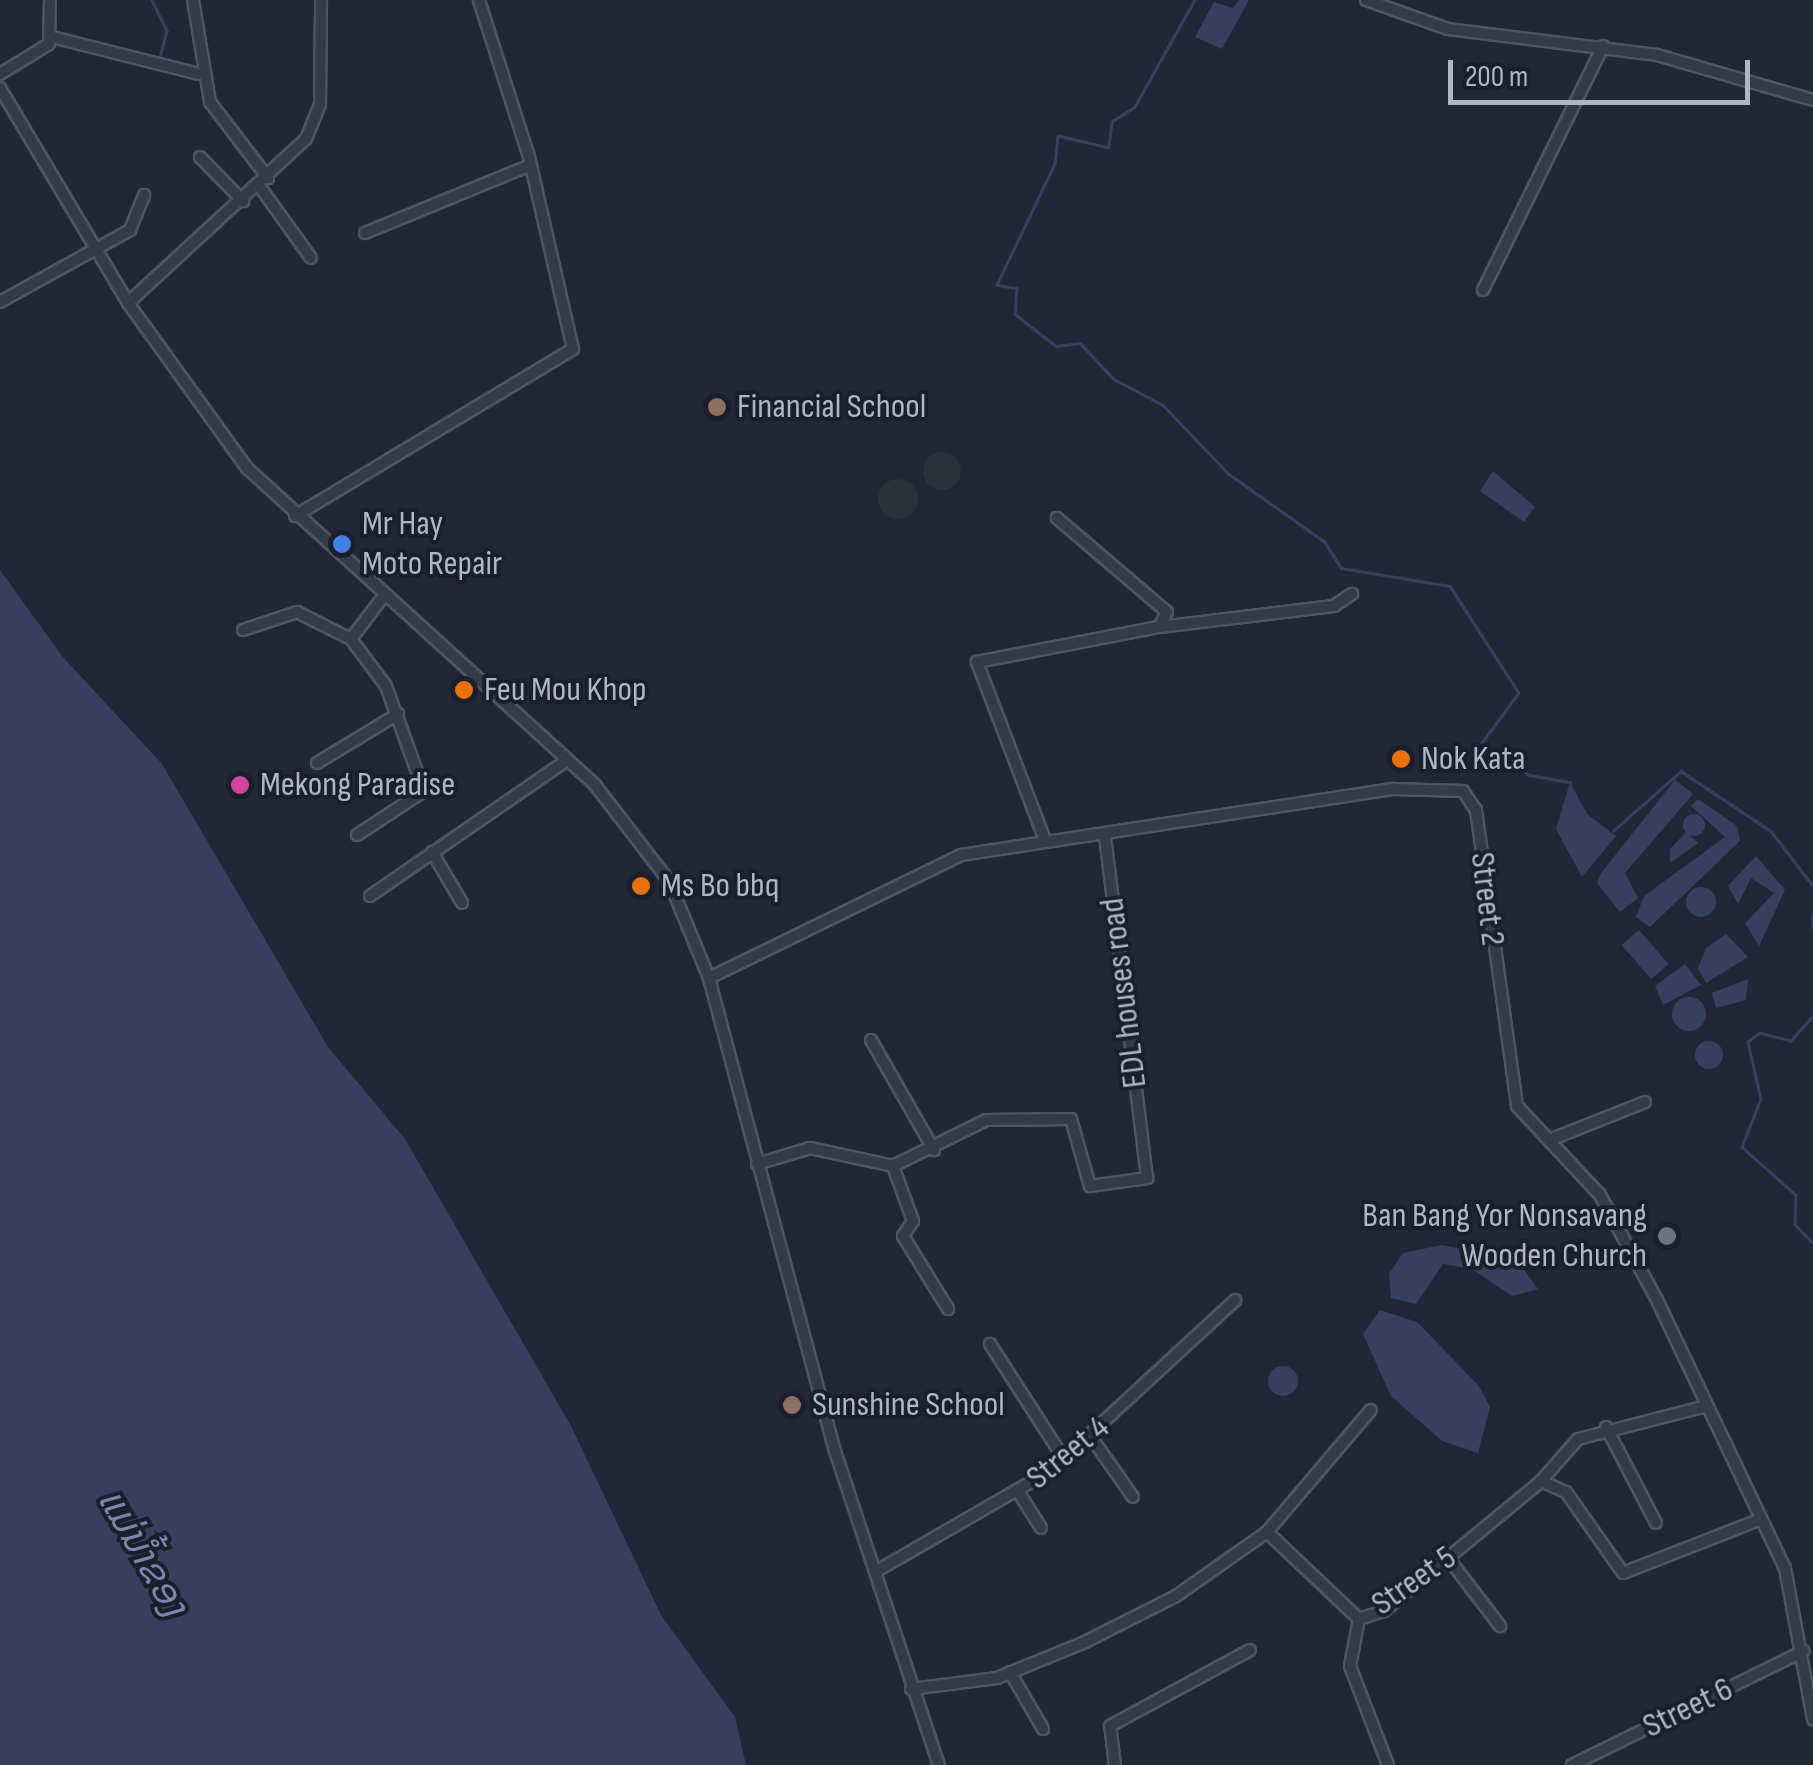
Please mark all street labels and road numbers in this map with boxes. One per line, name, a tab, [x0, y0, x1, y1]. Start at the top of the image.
street label: Street 2	[1460, 850, 1514, 948]
street label: EDL houses road	[1092, 896, 1156, 1090]
street label: Street 4	[1018, 1407, 1118, 1499]
street label: Street 5	[1364, 1537, 1464, 1625]
street label: Street 6	[1636, 1668, 1740, 1748]

